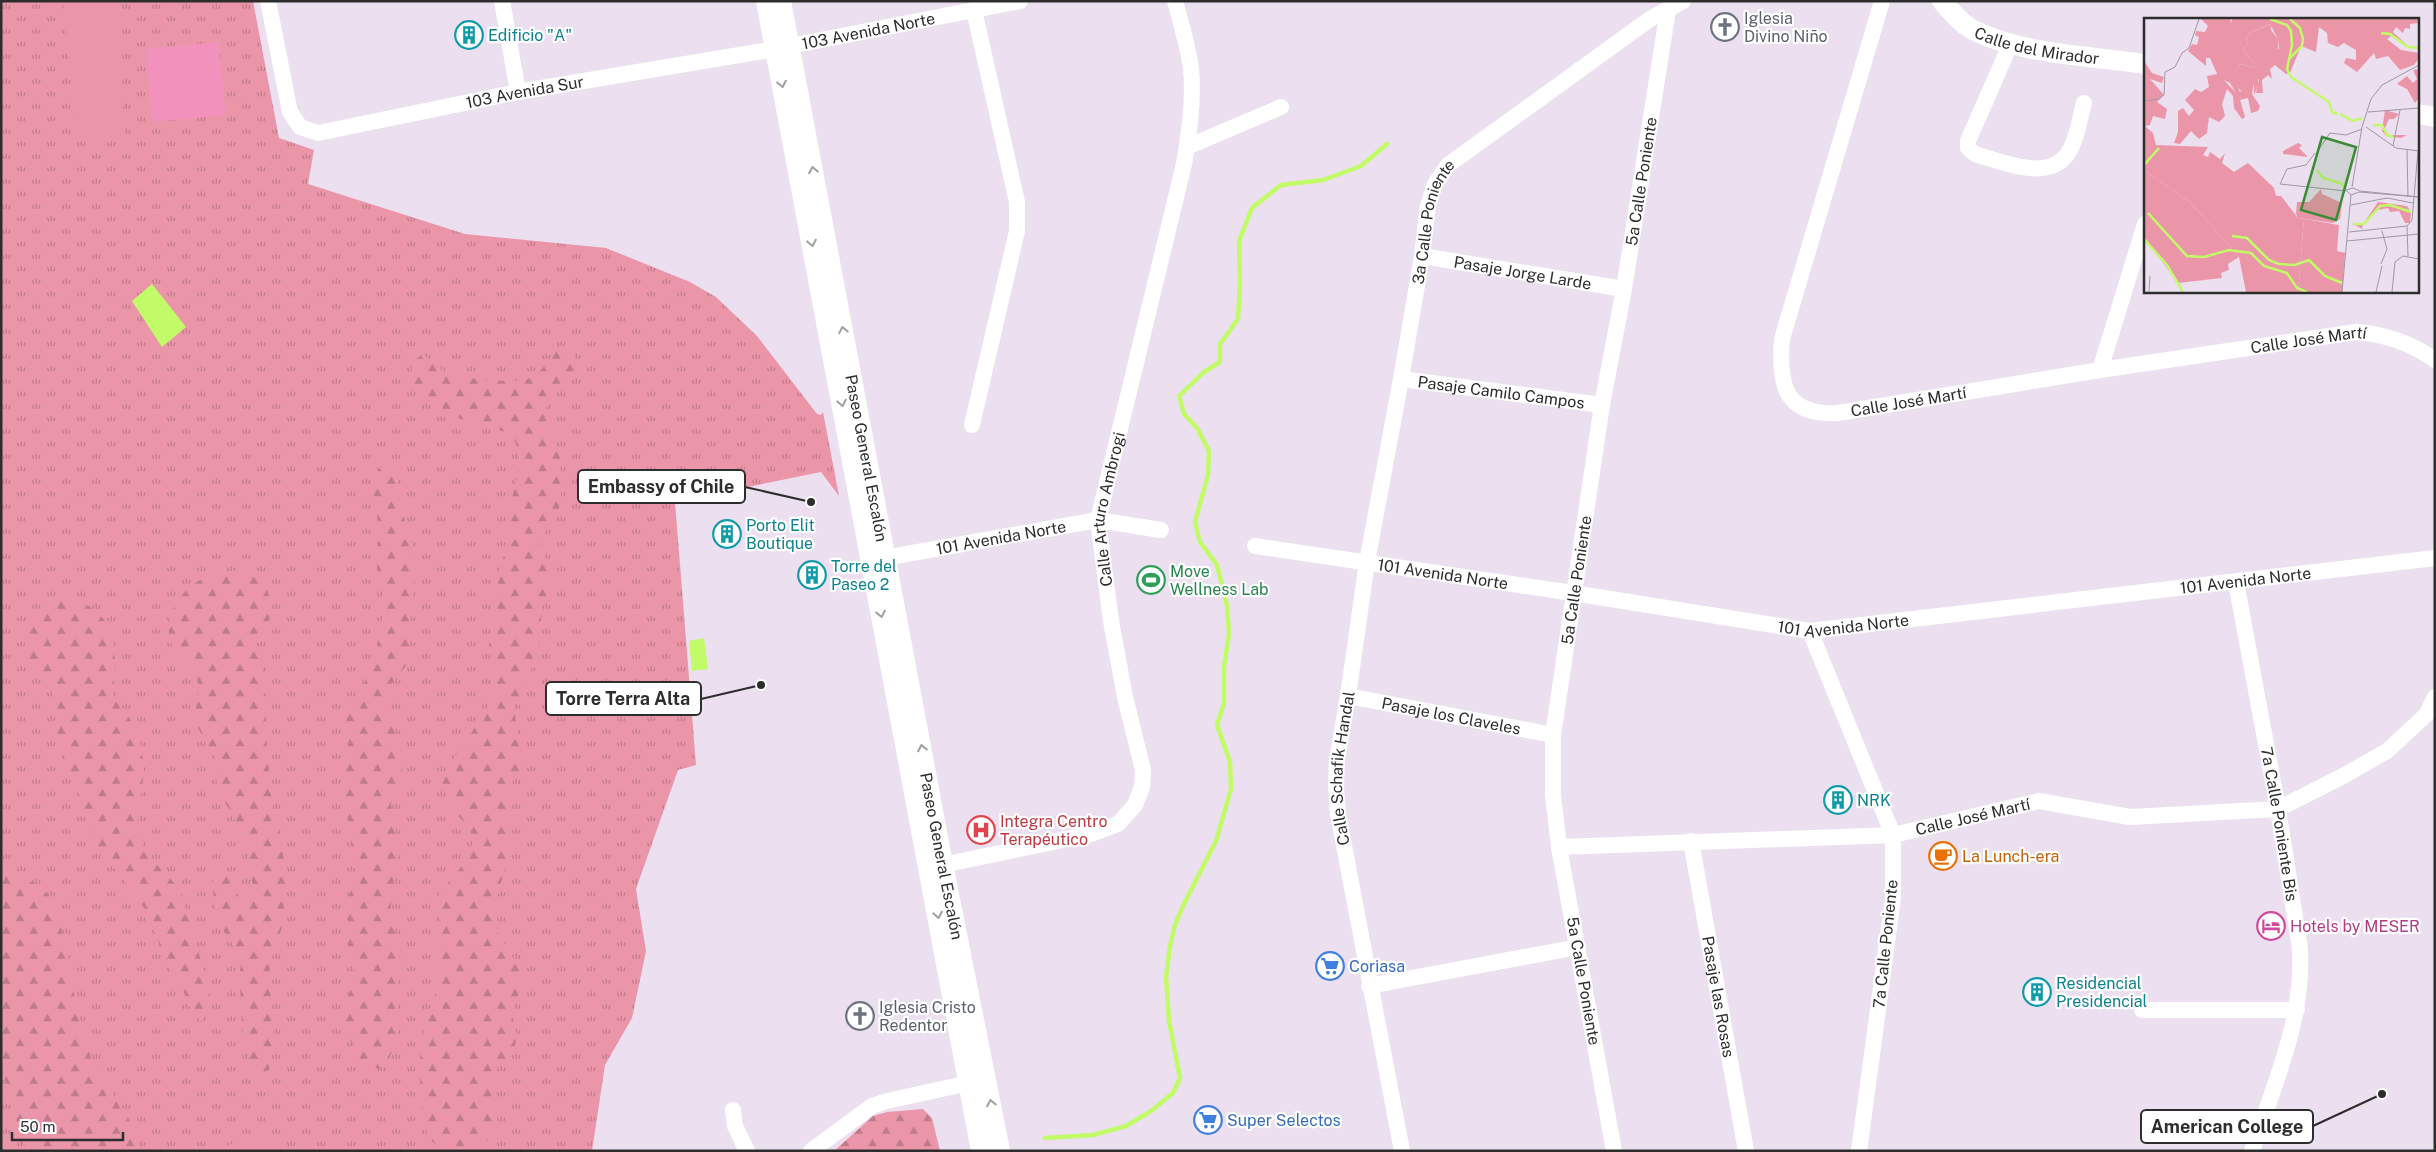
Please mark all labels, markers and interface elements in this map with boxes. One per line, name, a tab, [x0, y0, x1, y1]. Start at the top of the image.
street label: 103 Avenida Norte	[800, 9, 937, 54]
place label: Iglesia Divino Niño	[1744, 9, 1828, 46]
church icon: Iglesia Divino Niño	[1710, 12, 1740, 42]
inset map	[2144, 18, 2418, 292]
building icon: Edificio "A"	[454, 20, 484, 50]
street label: Calle del Mirador	[1971, 23, 2100, 68]
place label: Edificio "A"	[488, 26, 572, 45]
street label: 103 Avenida Sur	[464, 72, 585, 112]
one-way arrow	[776, 79, 786, 88]
street label: 5a Calle Poniente	[1622, 116, 1661, 247]
street label: 3a Calle Poniente	[1408, 155, 1458, 286]
one-way arrow	[809, 166, 819, 175]
one-way arrow	[806, 239, 816, 248]
street label: Pasaje Jorge Larde	[1452, 252, 1593, 294]
street label: Calle José Martí	[2249, 323, 2369, 358]
one-way arrow	[839, 326, 849, 334]
street label: Pasaje Camilo Campos	[1417, 372, 1586, 413]
street label: Paseo General Escalón	[841, 373, 891, 543]
street label: Calle José Martí	[1849, 383, 1969, 421]
one-way arrow	[836, 399, 846, 407]
street label: Calle Arturo Ambrogi	[1089, 430, 1129, 588]
callout: Embassy of Chile	[578, 470, 745, 503]
text: Embassy of Chile	[588, 476, 734, 497]
street label: 5a Calle Poniente	[1558, 514, 1595, 646]
place label: Porto Elit Boutique	[746, 516, 815, 553]
street label: 101 Avenida Norte	[935, 517, 1068, 559]
building icon: Porto Elit Boutique	[712, 519, 742, 549]
street label: 101 Avenida Norte	[1376, 555, 1509, 593]
place label: Torre del Paseo 2	[831, 557, 897, 594]
building icon: Torre del Paseo 2	[797, 560, 827, 590]
place label: Move Wellness Lab	[1170, 562, 1269, 599]
street label: 101 Avenida Norte	[2179, 564, 2312, 598]
sports icon: Move Wellness Lab	[1136, 565, 1166, 595]
one-way arrow	[876, 610, 886, 619]
street label: 101 Avenida Norte	[1776, 611, 1910, 642]
callout: Torre Terra Alta	[546, 682, 701, 715]
text: Torre Terra Alta	[556, 688, 690, 709]
street label: Calle Schafik Handal	[1327, 690, 1359, 847]
street label: Pasaje los Claveles	[1380, 694, 1522, 739]
one-way arrow	[917, 743, 927, 752]
street label: 7a Calle Poniente Bis	[2257, 746, 2301, 903]
street label: Paseo General Escalón	[916, 771, 967, 941]
building icon: NRK	[1823, 785, 1853, 815]
place label: NRK	[1857, 791, 1891, 810]
street label: Calle José Martí	[1914, 794, 2033, 839]
place label: Integra Centro Terapéutico	[1000, 812, 1107, 849]
hospital icon: Integra Centro Terapéutico	[966, 815, 996, 845]
cafe icon: La Lunch-era	[1928, 841, 1958, 871]
place label: La Lunch-era	[1962, 847, 2059, 866]
street label: 7a Calle Poniente	[1869, 879, 1902, 1009]
one-way arrow	[933, 911, 943, 920]
hotel icon: Hotels by MESER	[2256, 911, 2286, 941]
street label: 5a Calle Poniente	[1563, 915, 1604, 1047]
place label: Hotels by MESER	[2290, 917, 2420, 936]
street label: Pasaje las Rosas	[1698, 934, 1738, 1059]
supermarket icon: Coriasa	[1315, 951, 1345, 981]
place label: Coriasa	[1349, 957, 1405, 976]
place label: Residencial Presidencial	[2056, 974, 2148, 1011]
building icon: Residencial Presidencial	[2022, 977, 2052, 1007]
place label: Iglesia Cristo Redentor	[879, 998, 976, 1035]
church icon: Iglesia Cristo Redentor	[845, 1001, 875, 1031]
one-way arrow	[986, 1099, 996, 1107]
supermarket icon: Super Selectos	[1193, 1105, 1223, 1135]
scale bar	[12, 1110, 124, 1142]
callout: American College	[2141, 1110, 2313, 1143]
place label: Super Selectos	[1227, 1111, 1341, 1130]
text: American College	[2151, 1116, 2303, 1137]
text: 50 m	[20, 1118, 55, 1135]

